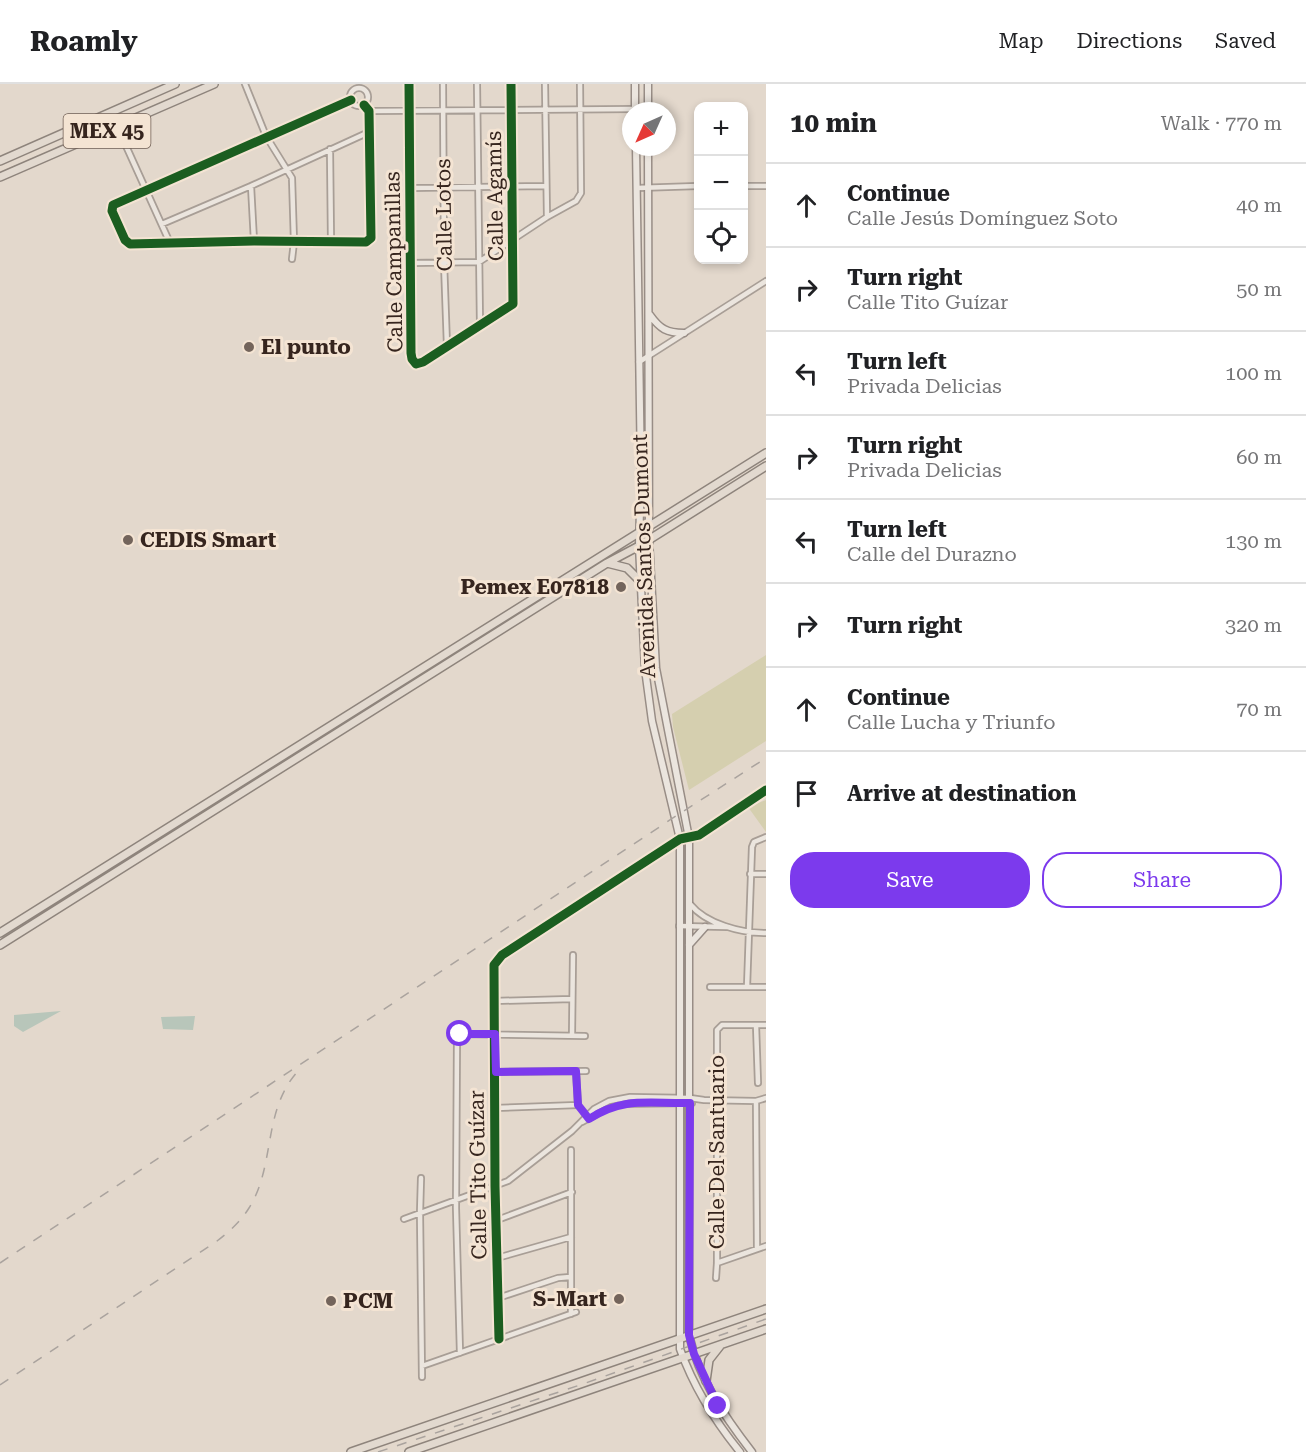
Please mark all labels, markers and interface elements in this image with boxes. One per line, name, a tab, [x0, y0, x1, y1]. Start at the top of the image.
text: Roamly	[30, 25, 138, 58]
text: Map	[999, 29, 1043, 53]
text: Directions	[1076, 29, 1182, 53]
text: Saved	[1215, 29, 1276, 53]
north arrow	[622, 102, 676, 156]
map controls	[694, 102, 748, 264]
button: +	[694, 102, 748, 156]
text: 10 min	[790, 108, 877, 138]
text: Walk · 770 m	[1161, 111, 1282, 135]
road number: MEX 45	[63, 114, 150, 148]
street label: Calle Agamís	[482, 131, 508, 261]
button: −	[694, 156, 748, 210]
street label: Calle Lotos	[431, 158, 457, 272]
street label: Calle Campanillas	[380, 171, 408, 353]
text: Continue	[847, 181, 950, 206]
icon: ahead	[790, 189, 823, 222]
text: 40 m	[1236, 193, 1282, 217]
text: Calle Jesús Domínguez Soto	[847, 206, 1118, 230]
button: locate	[694, 210, 748, 264]
text: Turn right	[847, 265, 962, 290]
icon: right	[790, 273, 823, 306]
text: 50 m	[1236, 277, 1282, 301]
text: Calle Tito Guízar	[847, 290, 1008, 314]
place label: El punto	[261, 335, 351, 359]
marker: El punto	[242, 340, 256, 354]
text: Turn left	[847, 349, 947, 374]
icon: left	[790, 357, 823, 390]
text: 100 m	[1225, 361, 1282, 385]
text: Privada Delicias	[847, 374, 1002, 398]
street label: Avenida Santos Dumont	[628, 433, 660, 679]
text: Turn right	[847, 433, 962, 458]
icon: right	[790, 441, 823, 474]
text: 60 m	[1236, 445, 1282, 469]
text: Privada Delicias	[847, 458, 1002, 482]
text: Turn left	[847, 517, 947, 542]
icon: left	[790, 525, 823, 558]
place label: CEDIS Smart	[140, 528, 277, 552]
text: 130 m	[1225, 529, 1282, 553]
marker: CEDIS Smart	[121, 533, 135, 547]
text: Calle del Durazno	[847, 542, 1017, 566]
place label: Pemex E07818	[460, 575, 609, 599]
marker: Pemex E07818	[614, 580, 628, 594]
icon: right	[790, 609, 823, 642]
text: Turn right	[847, 613, 962, 638]
text: 320 m	[1225, 613, 1282, 637]
text: Continue	[847, 685, 950, 710]
icon: ahead	[790, 693, 823, 726]
text: 70 m	[1236, 697, 1282, 721]
text: Calle Lucha y Triunfo	[847, 710, 1055, 734]
icon: arrive	[790, 777, 823, 810]
text: Arrive at destination	[847, 781, 1076, 806]
button: Save	[790, 852, 1030, 908]
button: Share	[1042, 852, 1282, 908]
route start	[446, 1020, 472, 1046]
street label: Calle Del Santuario	[705, 1055, 729, 1249]
street label: Calle Tito Guízar	[465, 1090, 491, 1260]
place label: S-Mart	[533, 1287, 607, 1311]
place label: PCM	[343, 1289, 393, 1313]
marker: S-Mart	[612, 1292, 626, 1306]
marker: PCM	[324, 1294, 338, 1308]
route end	[704, 1392, 730, 1418]

